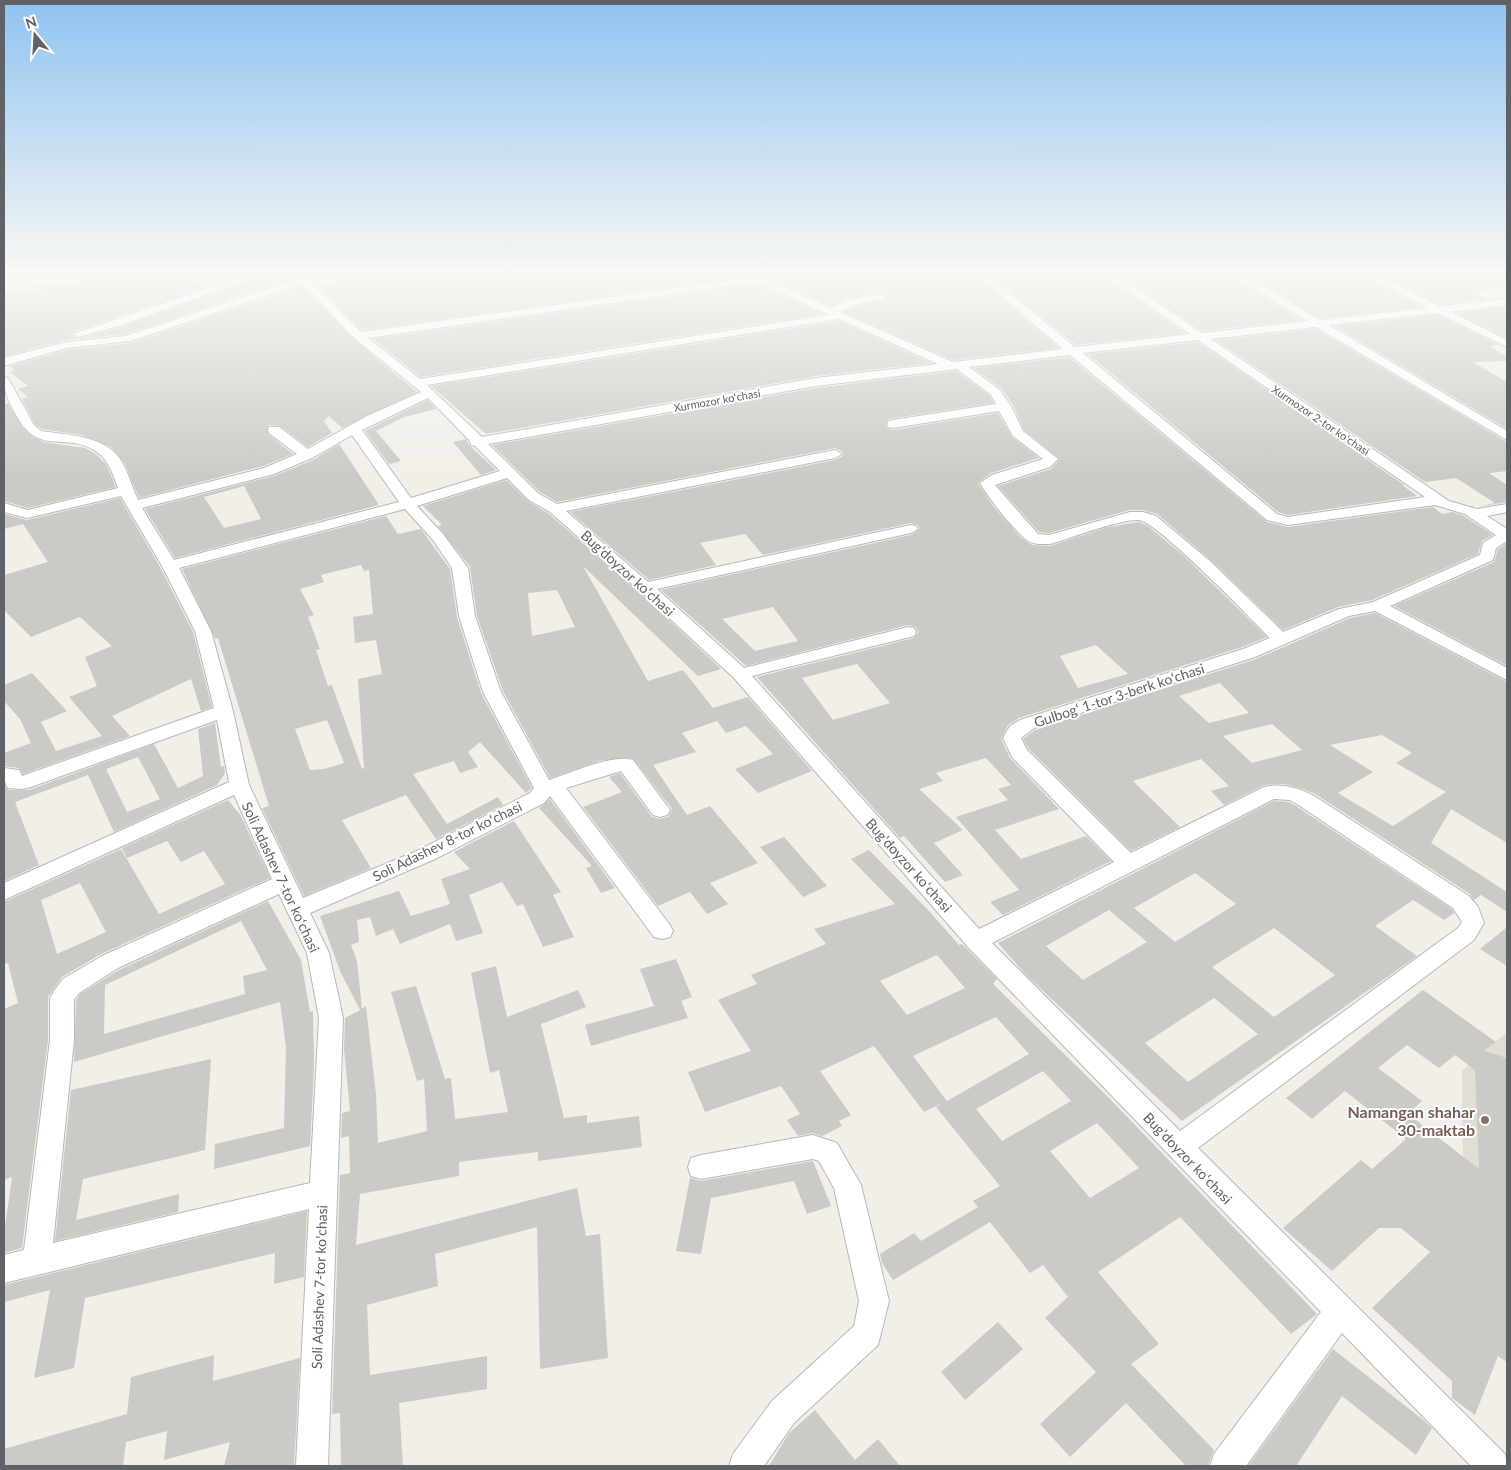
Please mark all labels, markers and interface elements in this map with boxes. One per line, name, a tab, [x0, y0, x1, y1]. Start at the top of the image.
north arrow	[10, 10, 60, 60]
text: N	[23, 12, 39, 32]
street label: Xurmozor 2-tor koʻchasi	[1270, 382, 1373, 458]
street label: Xurmozor koʻchasi	[673, 386, 762, 414]
street label: Bug'doyzor koʻchasi	[578, 526, 678, 620]
street label: Gulbogʻ 1-tor 3-berk koʻchasi	[1032, 659, 1206, 731]
street label: Soli Adashev 8-tor koʻchasi	[370, 797, 524, 885]
street label: Soli Adashev 7-tor koʻchasi	[239, 799, 323, 955]
street label: Bug'doyzor koʻchasi	[862, 815, 956, 915]
place label: Namangan shahar 30-maktab	[1347, 1102, 1475, 1139]
street label: Bug'doyzor koʻchasi	[1140, 1109, 1236, 1207]
marker: Namangan shahar 30-maktab	[1479, 1114, 1491, 1126]
street label: Soli Adashev 7-tor koʻchasi	[308, 1205, 330, 1369]

